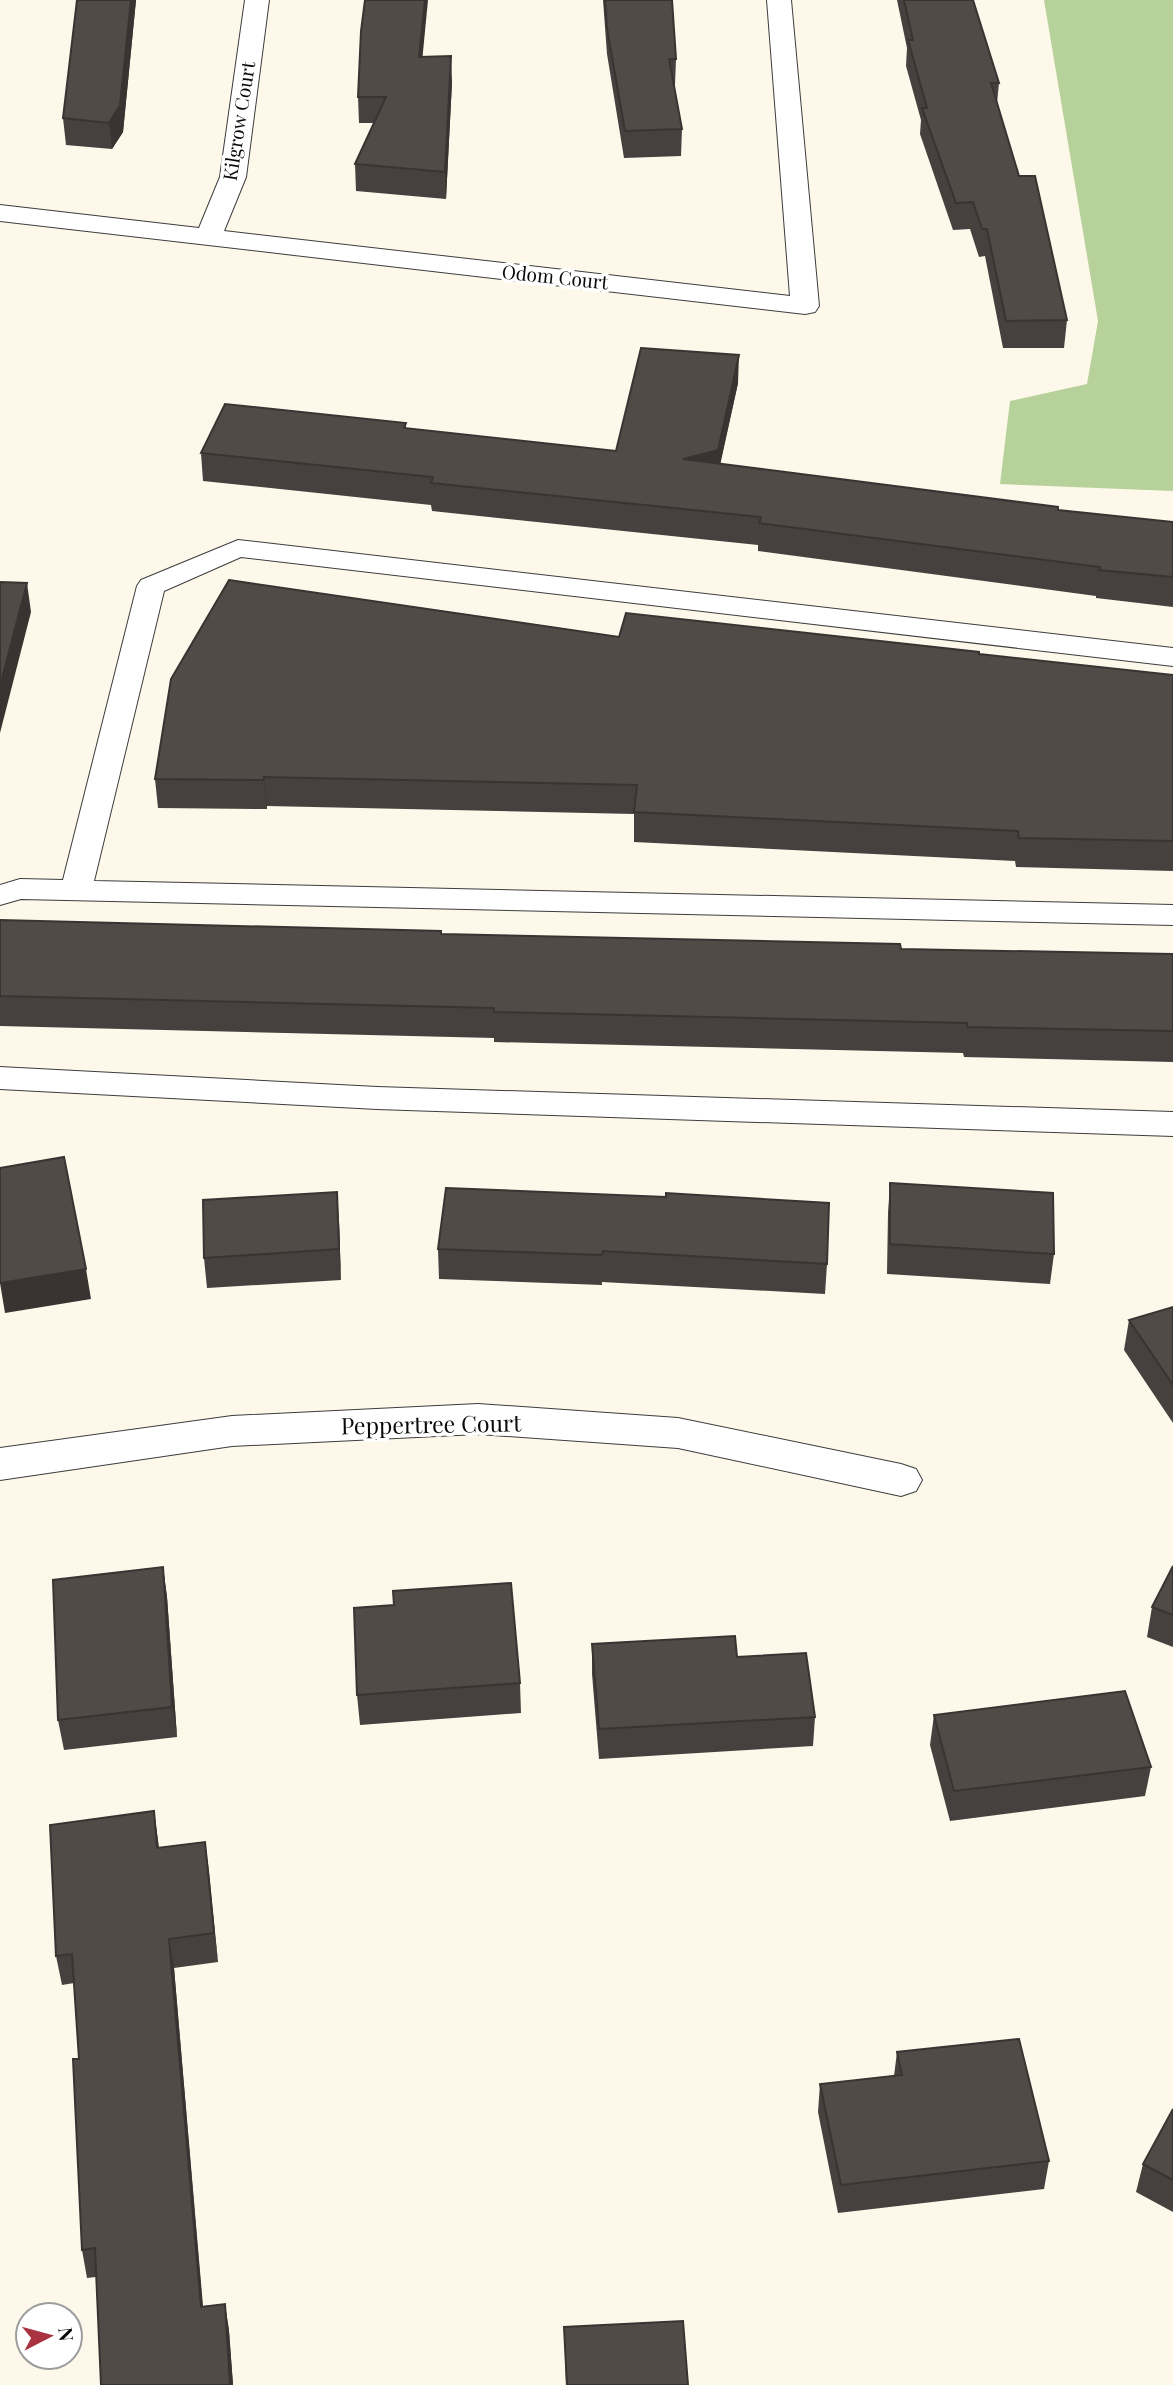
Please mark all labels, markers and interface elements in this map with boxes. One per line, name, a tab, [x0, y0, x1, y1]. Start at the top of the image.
street label: Kilgrow Court	[216, 59, 260, 182]
street label: Odom Court	[501, 257, 610, 295]
street label: Peppertree Court	[340, 1406, 522, 1441]
north arrow	[14, 2301, 84, 2371]
text: N	[53, 2326, 81, 2343]

